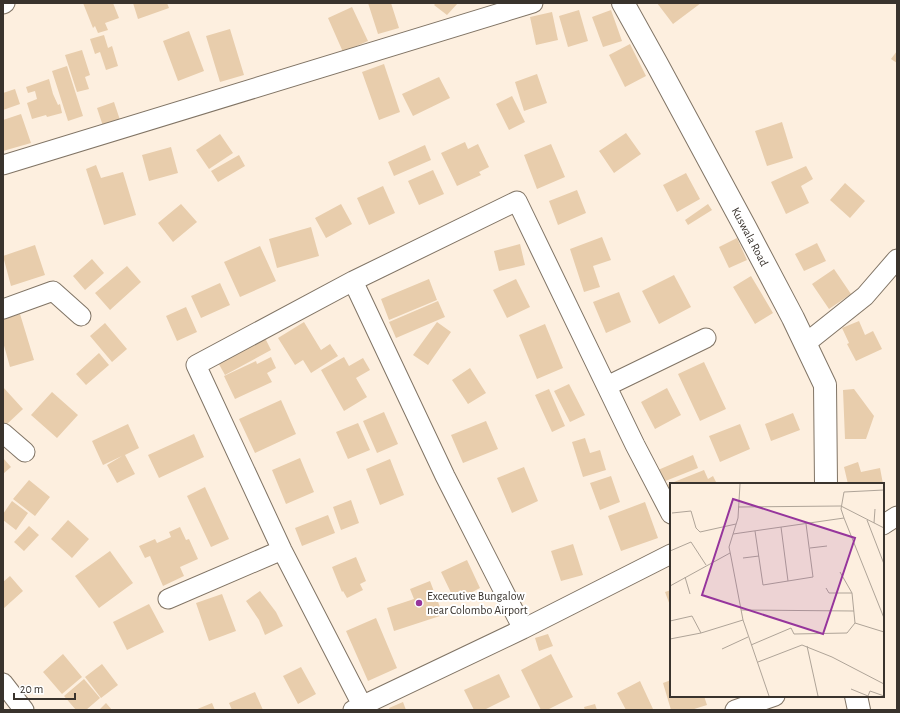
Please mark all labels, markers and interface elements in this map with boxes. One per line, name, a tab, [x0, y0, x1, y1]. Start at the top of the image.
street label: Kuswala Road	[730, 205, 771, 268]
inset map	[670, 483, 884, 697]
place label: Excecutive Bungalow near Colombo Airport	[427, 590, 528, 616]
marker: Excecutive Bungalow near Colombo Airport	[414, 598, 424, 608]
scale bar	[14, 675, 75, 701]
text: 20 m	[20, 683, 43, 695]

